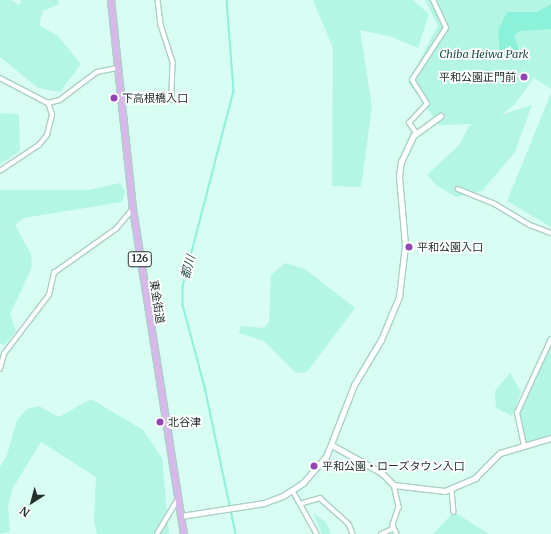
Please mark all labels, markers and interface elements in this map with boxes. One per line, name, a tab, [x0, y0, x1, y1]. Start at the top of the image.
park label: Chiba Heiwa Park	[439, 47, 529, 61]
place label: 平和公園正門前	[439, 70, 516, 84]
marker: 平和公園正門前	[519, 72, 529, 82]
place label: 下高根橋入口	[122, 91, 188, 105]
marker: 下高根橋入口	[109, 93, 119, 103]
place label: 平和公園入口	[417, 240, 483, 254]
marker: 平和公園入口	[404, 242, 414, 252]
road number: 126	[127, 251, 153, 267]
water label: 都川	[178, 254, 198, 280]
street label: 東金街道	[147, 279, 167, 325]
place label: 北谷津	[168, 415, 201, 429]
marker: 北谷津	[155, 417, 165, 427]
place label: 平和公園・ローズタウン入口	[322, 459, 465, 473]
marker: 平和公園・ローズタウン入口	[309, 461, 319, 471]
north arrow	[12, 482, 52, 522]
text: N	[17, 503, 33, 520]

